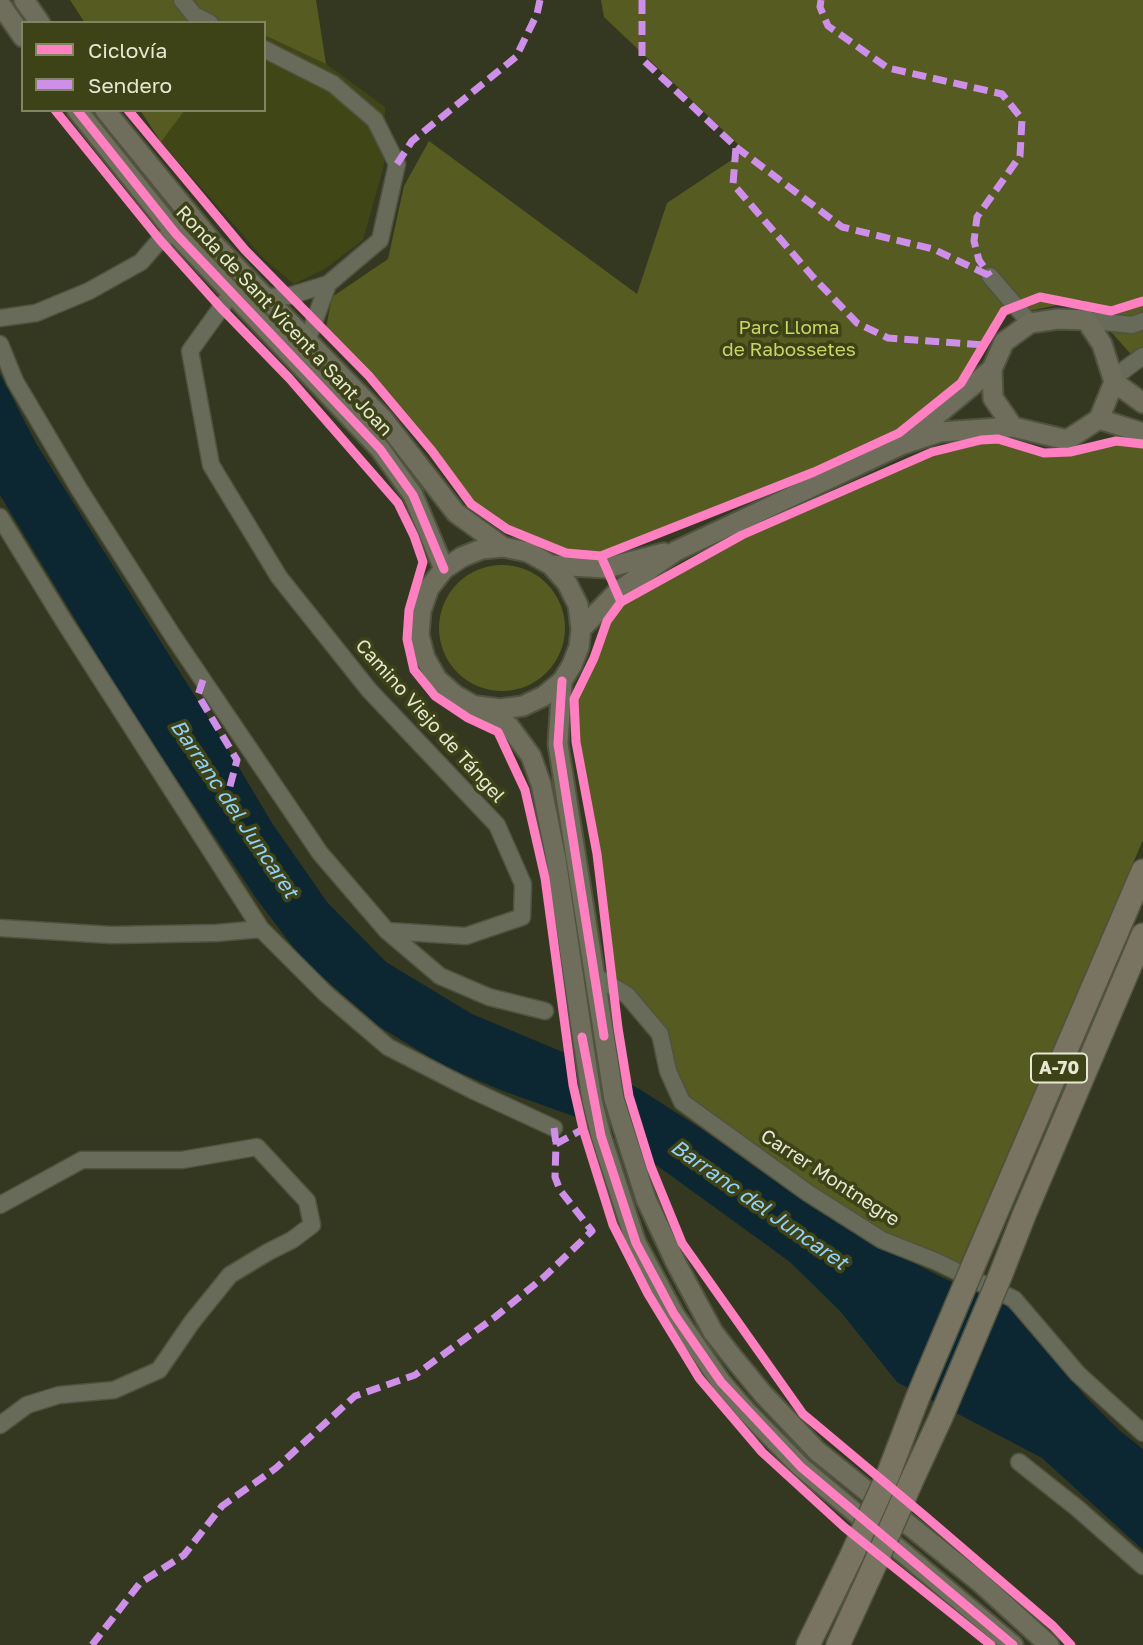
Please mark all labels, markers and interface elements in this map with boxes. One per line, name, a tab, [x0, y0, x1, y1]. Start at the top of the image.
legend	[21, 21, 266, 112]
text: Ciclovía	[88, 37, 167, 63]
text: Sendero	[88, 72, 172, 98]
street label: Ronda de Sant Vicent a Sant Joan	[171, 201, 397, 441]
park label: Parc Lloma de Rabossetes	[722, 317, 856, 361]
street label: Camino Viejo de Tángel	[351, 635, 509, 807]
water label: Barranc del Juncaret	[165, 715, 303, 903]
road number: A-70	[1031, 1054, 1087, 1083]
street label: Carrer Montnegre	[756, 1125, 904, 1231]
water label: Barranc del Juncaret	[666, 1135, 852, 1275]

